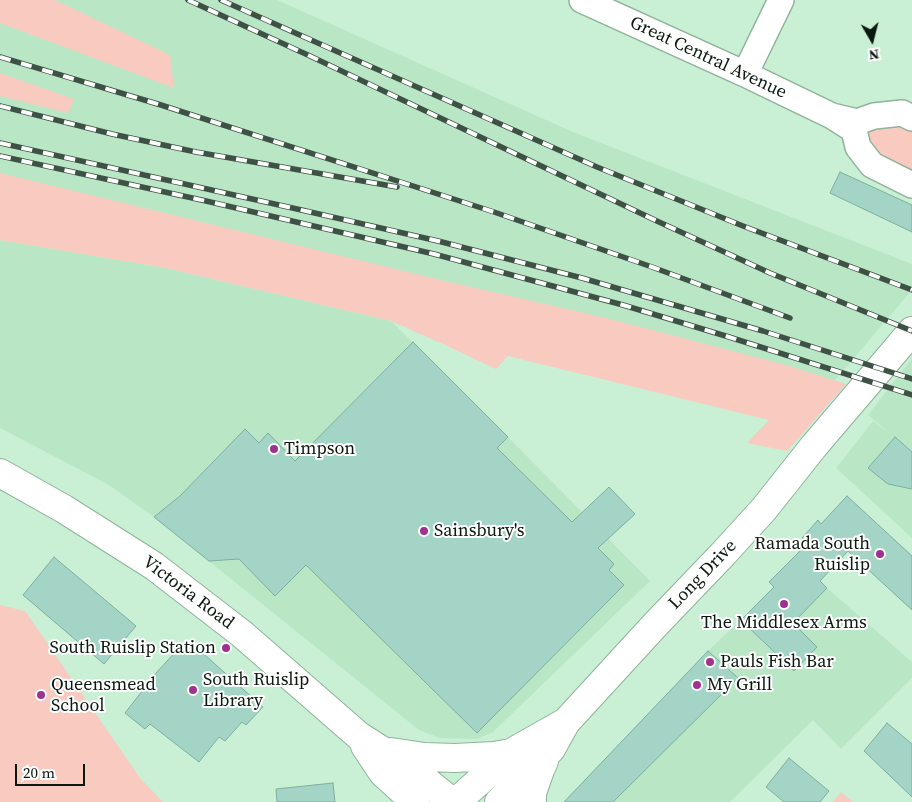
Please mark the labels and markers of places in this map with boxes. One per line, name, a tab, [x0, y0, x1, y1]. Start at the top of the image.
place label: Timpson	[284, 438, 355, 460]
marker: Timpson	[268, 443, 280, 455]
place label: Sainsbury's	[434, 520, 525, 542]
marker: Sainsbury's	[418, 525, 430, 537]
place label: Ramada South Ruislip	[754, 533, 870, 576]
marker: Ramada South Ruislip	[874, 548, 886, 560]
marker: The Middlesex Arms	[778, 598, 790, 610]
place label: The Middlesex Arms	[701, 612, 867, 634]
place label: South Ruislip Station	[49, 637, 216, 659]
marker: South Ruislip Station	[220, 642, 232, 654]
place label: Pauls Fish Bar	[720, 651, 834, 673]
marker: Pauls Fish Bar	[704, 656, 716, 668]
place label: South Ruislip Library	[203, 669, 309, 712]
place label: Queensmead School	[51, 674, 156, 716]
place label: My Grill	[707, 674, 772, 696]
marker: My Grill	[691, 679, 703, 691]
marker: South Ruislip Library	[187, 684, 199, 696]
marker: Queensmead School	[35, 689, 47, 701]

